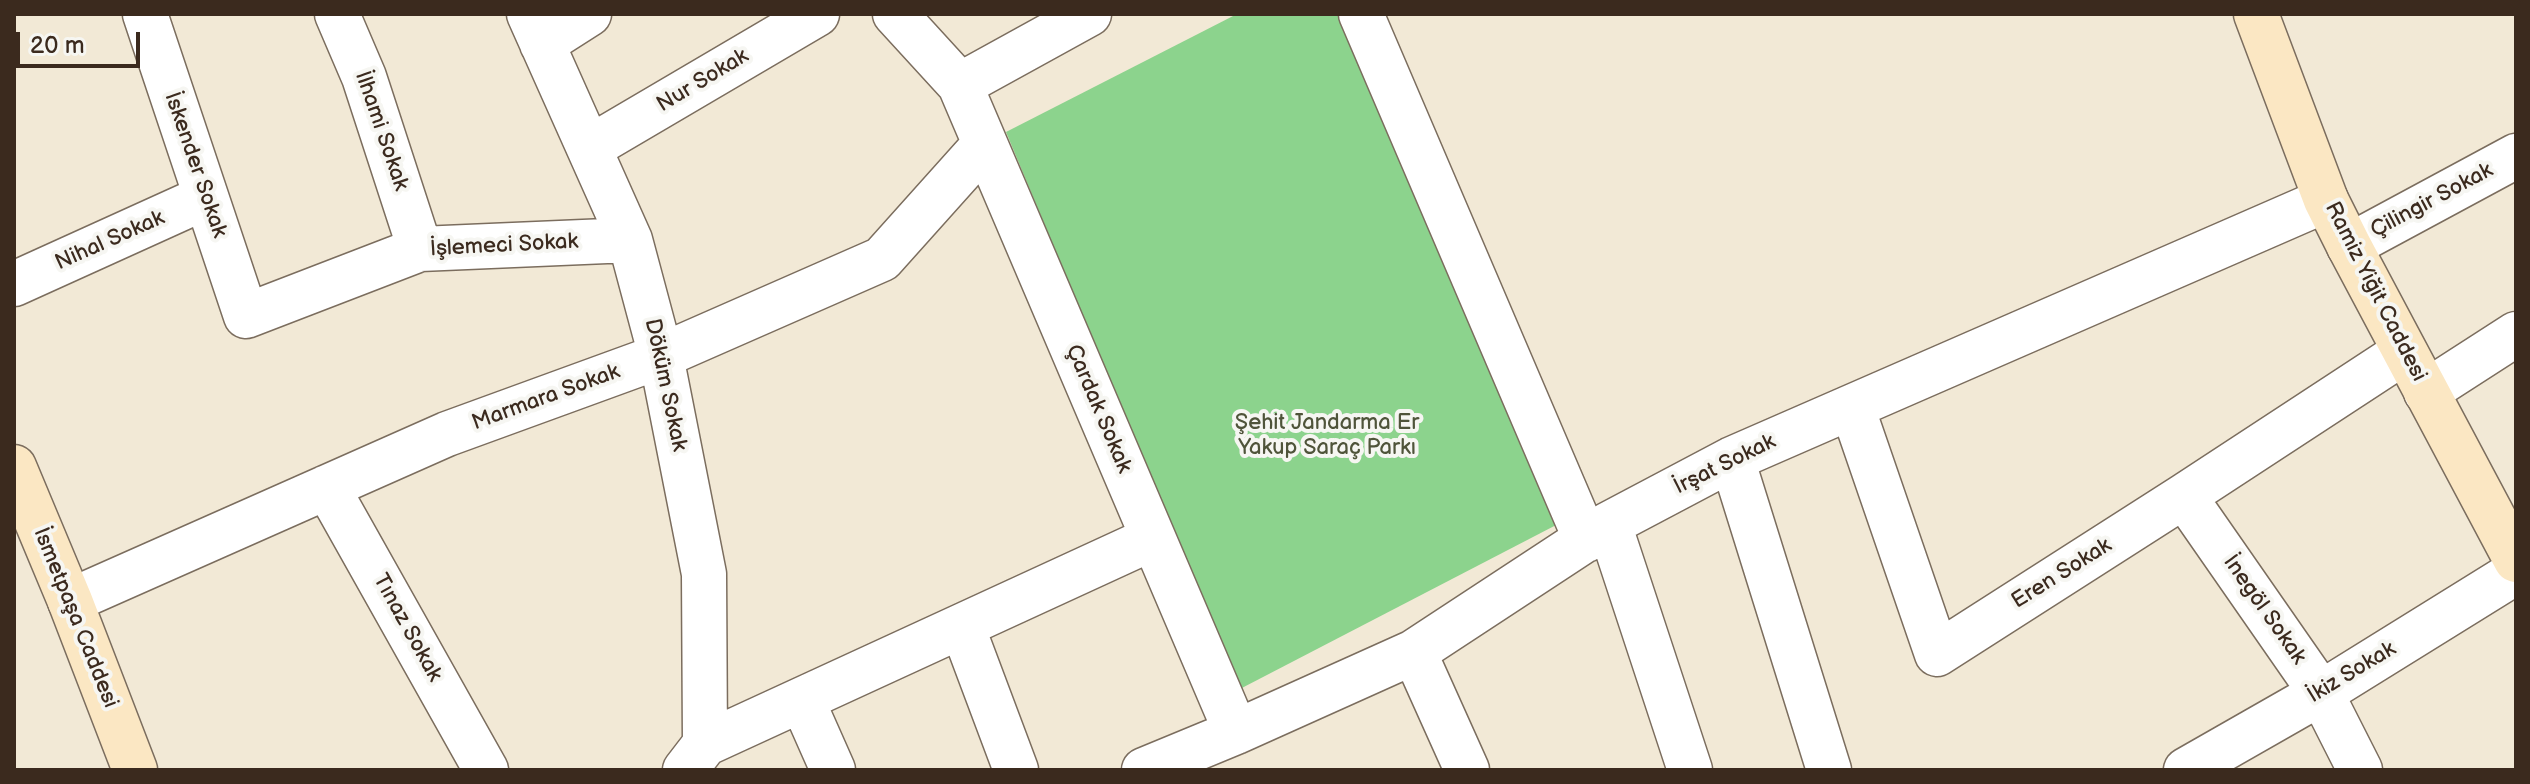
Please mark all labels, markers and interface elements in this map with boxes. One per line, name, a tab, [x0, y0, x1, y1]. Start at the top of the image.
scale bar	[20, 16, 144, 66]
text: 20 m	[30, 31, 85, 60]
street label: Nur Sokak	[652, 43, 754, 119]
street label: İlhami Sokak	[348, 68, 414, 194]
street label: İskender Sokak	[158, 89, 232, 241]
street label: Çilingir Sokak	[2366, 158, 2498, 244]
street label: Ramiz Yiğit Caddesi	[2318, 198, 2432, 386]
street label: Nihal Sokak	[51, 205, 169, 277]
street label: İşlemeci Sokak	[429, 229, 579, 263]
street label: Döküm Sokak	[638, 316, 692, 454]
street label: Çardak Sokak	[1059, 341, 1137, 477]
street label: Marmara Sokak	[468, 359, 624, 437]
park label: Şehit Jandarma Er Yakup Saraç Parkı	[1235, 410, 1419, 462]
street label: İrşat Sokak	[1670, 429, 1780, 501]
street label: İsmetpaşa Caddesi	[27, 524, 123, 712]
street label: Eren Sokak	[2007, 533, 2117, 615]
street label: İnegöl Sokak	[2217, 550, 2311, 670]
street label: Tınaz Sokak	[367, 569, 447, 687]
street label: İkiz Sokak	[2303, 636, 2401, 710]

